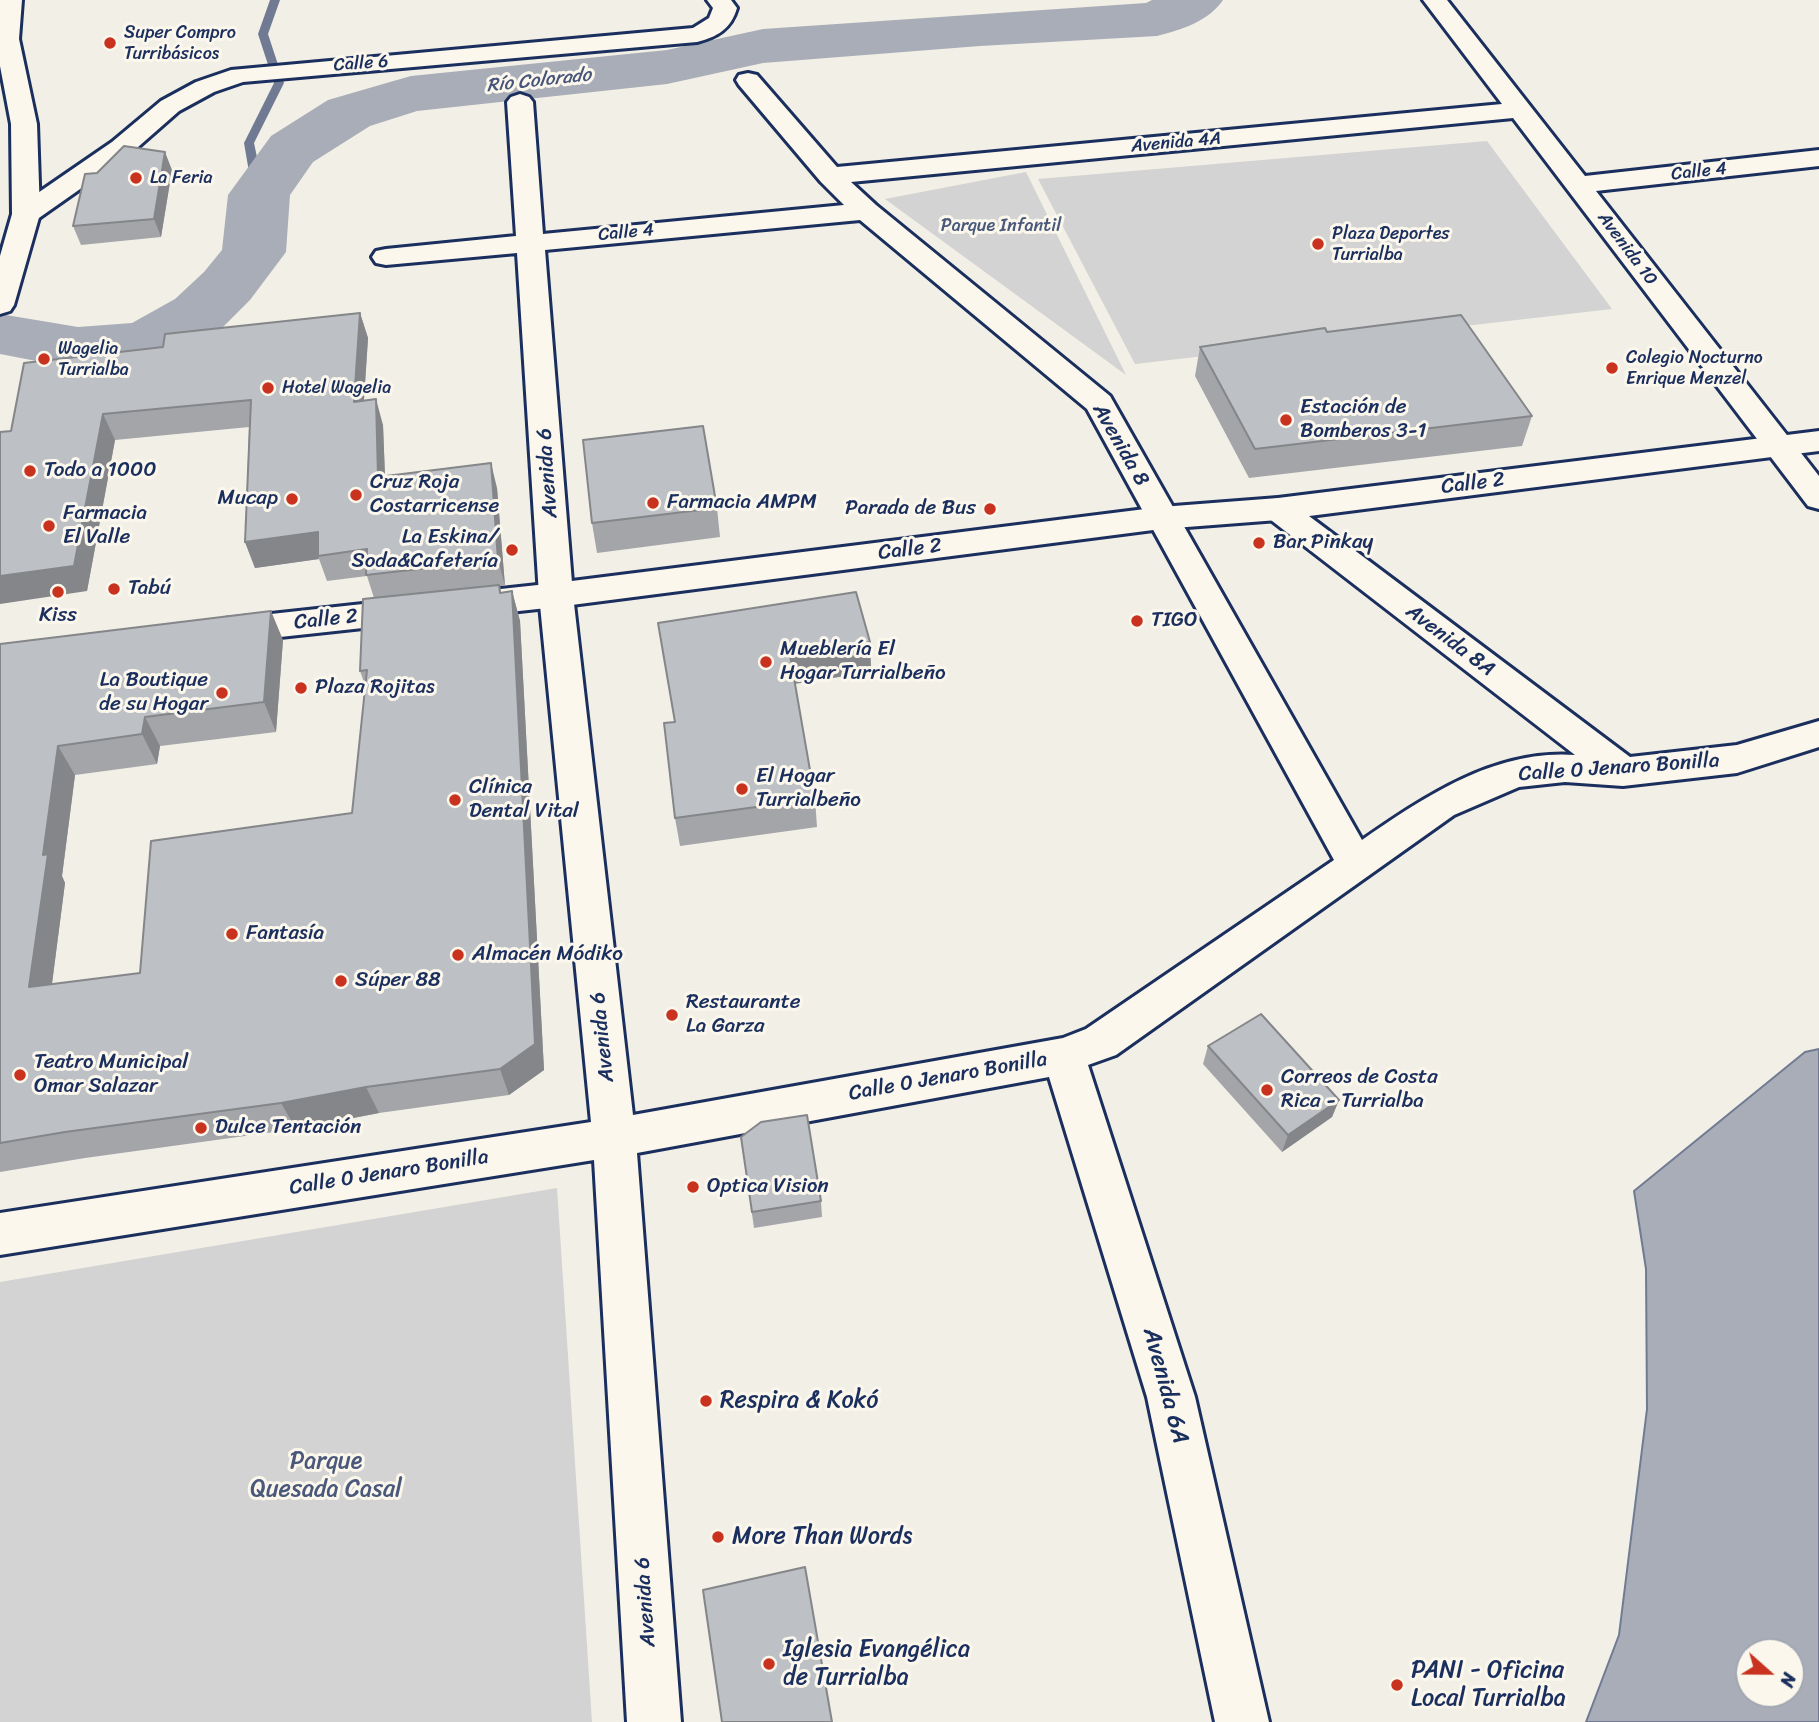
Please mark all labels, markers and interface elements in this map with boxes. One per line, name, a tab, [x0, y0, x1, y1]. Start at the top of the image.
place label: Super Compro Turribásicos	[124, 22, 236, 64]
marker: Super Compro Turribásicos	[102, 35, 118, 51]
street label: Calle 6	[333, 51, 389, 77]
water label: Río Colorado	[486, 64, 592, 98]
street label: Avenida 4A	[1130, 128, 1222, 158]
street label: Calle 4	[1670, 158, 1728, 186]
place label: La Feria	[150, 167, 212, 189]
marker: La Feria	[128, 170, 144, 186]
street label: Avenida 10	[1592, 208, 1662, 290]
park label: Parque Infantil	[941, 215, 1061, 237]
street label: Calle 4	[597, 220, 655, 246]
place label: Plaza Deportes Turrialba	[1332, 223, 1450, 266]
marker: Plaza Deportes Turrialba	[1310, 236, 1326, 252]
place label: Wagelia Turrialba	[58, 338, 129, 380]
place label: Colegio Nocturno Enrique Menzel	[1626, 347, 1763, 390]
marker: Wagelia Turrialba	[36, 351, 52, 367]
marker: Colegio Nocturno Enrique Menzel	[1604, 360, 1620, 376]
place label: Hotel Wagelia	[282, 377, 391, 399]
marker: Hotel Wagelia	[260, 380, 276, 396]
place label: Estación de Bomberos 3-1	[1300, 395, 1426, 445]
street label: Avenida 8	[1086, 399, 1154, 491]
marker: Estación de Bomberos 3-1	[1278, 412, 1294, 428]
street label: Avenida 6	[532, 427, 564, 519]
place label: Todo a 1000	[44, 458, 156, 484]
marker: Todo a 1000	[22, 463, 38, 479]
street label: Calle 2	[1440, 468, 1506, 500]
place label: Cruz Roja Costarricense	[370, 470, 499, 520]
place label: Mucap	[217, 486, 278, 512]
marker: Cruz Roja Costarricense	[348, 487, 364, 503]
place label: Farmacia AMPM	[667, 490, 817, 516]
marker: Mucap	[284, 491, 300, 507]
marker: Farmacia AMPM	[645, 495, 661, 511]
place label: Parada de Bus	[845, 496, 976, 522]
place label: Farmacia El Valle	[63, 501, 147, 551]
marker: Parada de Bus	[982, 501, 998, 517]
marker: Farmacia El Valle	[41, 518, 57, 534]
place label: La Eskina/ Soda&Cafetería	[351, 525, 498, 575]
place label: Bar Pinkay	[1273, 530, 1373, 556]
street label: Calle 2	[877, 534, 943, 566]
marker: Bar Pinkay	[1251, 535, 1267, 551]
marker: La Eskina/ Soda&Cafetería	[504, 542, 520, 558]
place label: Tabú	[128, 576, 171, 602]
marker: Tabú	[106, 581, 122, 597]
marker: Kiss	[50, 584, 66, 600]
street label: Avenida 8A	[1401, 599, 1499, 683]
place label: Kiss	[39, 603, 77, 629]
street label: Calle 2	[293, 604, 359, 636]
place label: TIGO	[1151, 608, 1198, 634]
marker: TIGO	[1129, 613, 1145, 629]
place label: Mueblería El Hogar Turrialbeño	[780, 637, 946, 687]
marker: Mueblería El Hogar Turrialbeño	[758, 654, 774, 670]
place label: La Boutique de su Hogar	[99, 668, 208, 718]
place label: Plaza Rojitas	[315, 675, 435, 701]
marker: Plaza Rojitas	[293, 680, 309, 696]
marker: La Boutique de su Hogar	[214, 685, 230, 701]
street label: Calle 0 Jenaro Bonilla	[1518, 748, 1720, 788]
place label: El Hogar Turrialbeño	[756, 764, 861, 814]
place label: Clínica Dental Vital	[469, 775, 579, 825]
marker: El Hogar Turrialbeño	[734, 781, 750, 797]
marker: Clínica Dental Vital	[447, 792, 463, 808]
place label: Fantasía	[246, 921, 324, 947]
marker: Fantasía	[224, 926, 240, 942]
place label: Almacén Módiko	[472, 942, 623, 968]
marker: Almacén Módiko	[450, 947, 466, 963]
place label: Súper 88	[355, 968, 441, 994]
marker: Súper 88	[333, 973, 349, 989]
place label: Restaurante La Garza	[686, 990, 801, 1040]
street label: Avenida 6	[586, 991, 620, 1083]
marker: Restaurante La Garza	[664, 1007, 680, 1023]
street label: Calle 0 Jenaro Bonilla	[847, 1047, 1049, 1107]
place label: Teatro Municipal Omar Salazar	[34, 1050, 188, 1100]
place label: Correos de Costa Rica - Turrialba	[1281, 1065, 1438, 1115]
marker: Teatro Municipal Omar Salazar	[12, 1067, 28, 1083]
marker: Correos de Costa Rica - Turrialba	[1259, 1082, 1275, 1098]
place label: Dulce Tentación	[215, 1115, 361, 1141]
marker: Dulce Tentación	[193, 1120, 209, 1136]
street label: Calle 0 Jenaro Bonilla	[288, 1145, 490, 1201]
place label: Optica Vision	[707, 1174, 829, 1200]
marker: Optica Vision	[685, 1179, 701, 1195]
street label: Avenida 6A	[1136, 1325, 1194, 1447]
place label: Respira & Kokó	[720, 1387, 879, 1415]
marker: Respira & Kokó	[698, 1393, 714, 1409]
park label: Parque Quesada Casal	[250, 1448, 402, 1504]
place label: More Than Words	[732, 1523, 912, 1551]
marker: More Than Words	[710, 1529, 726, 1545]
street label: Avenida 6	[630, 1556, 662, 1648]
place label: Iglesia Evangélica de Turrialba	[783, 1636, 970, 1692]
north arrow	[1735, 1638, 1805, 1708]
marker: Iglesia Evangélica de Turrialba	[761, 1656, 777, 1672]
place label: PANI - Oficina Local Turrialba	[1411, 1657, 1566, 1713]
text: N	[1770, 1668, 1806, 1692]
marker: PANI - Oficina Local Turrialba	[1389, 1677, 1405, 1693]

